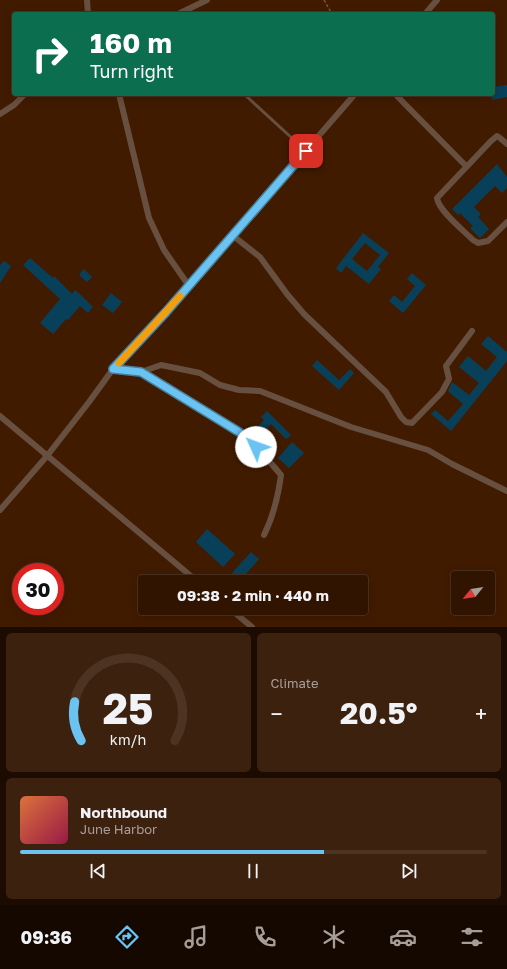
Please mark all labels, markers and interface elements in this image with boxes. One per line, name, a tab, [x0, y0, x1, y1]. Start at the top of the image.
text: 160 m	[90, 26, 172, 59]
icon: right	[24, 28, 76, 80]
text: Turn right	[90, 60, 174, 82]
pin	[289, 134, 323, 168]
icon: arrive	[295, 140, 317, 162]
position arrow	[235, 426, 277, 468]
speed limit sign: 30	[12, 563, 64, 615]
north arrow	[451, 571, 495, 615]
map controls	[451, 571, 495, 615]
text: 09:38 · 2 min · 440 m	[177, 586, 329, 604]
text: Climate	[271, 675, 318, 691]
text: 25	[103, 682, 154, 732]
text: 20.5°	[340, 695, 417, 731]
text: −	[271, 700, 283, 727]
text: +	[475, 700, 487, 727]
text: km/h	[110, 730, 146, 747]
text: Northbound	[80, 803, 167, 821]
text: June Harbor	[80, 821, 157, 837]
icon: previous	[87, 860, 109, 882]
icon: pause	[242, 860, 264, 882]
icon: next	[398, 860, 420, 882]
icon: directions	[113, 923, 141, 951]
icon: music	[182, 923, 210, 951]
icon: phone	[251, 923, 279, 951]
icon: climate	[320, 923, 348, 951]
icon: car	[389, 923, 417, 951]
icon: filters	[458, 923, 486, 951]
text: 09:36	[21, 926, 72, 948]

